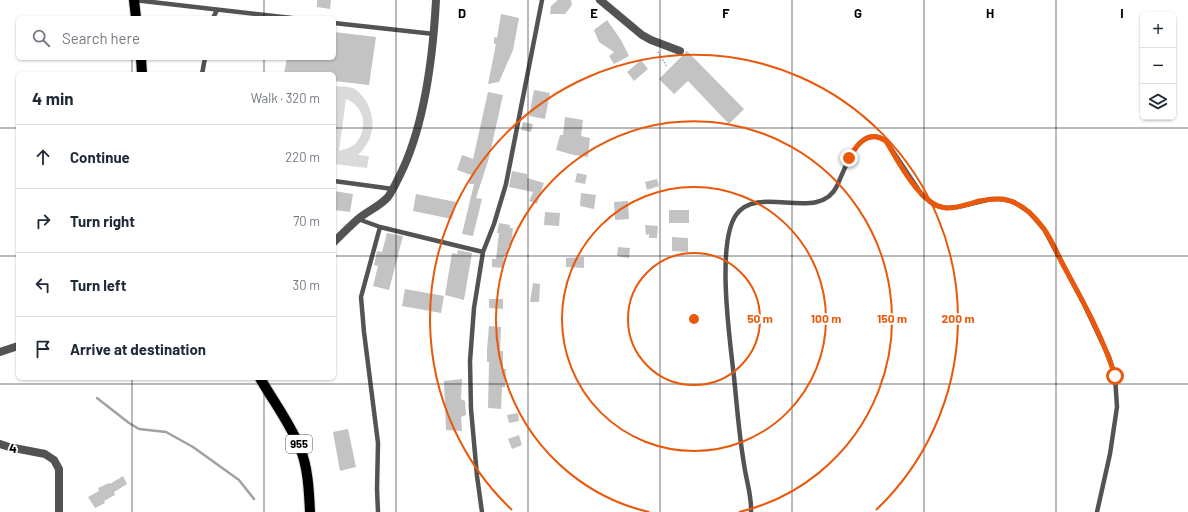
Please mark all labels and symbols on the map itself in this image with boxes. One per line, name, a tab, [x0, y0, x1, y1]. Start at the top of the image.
text: D	[458, 5, 466, 21]
text: E	[590, 5, 598, 21]
text: F	[722, 5, 730, 21]
text: G	[854, 5, 862, 21]
text: H	[986, 5, 994, 21]
text: I	[1120, 5, 1124, 21]
route end	[840, 149, 858, 167]
text: 50 m	[747, 311, 773, 325]
text: 100 m	[811, 311, 841, 325]
text: 150 m	[877, 311, 907, 325]
text: 200 m	[942, 311, 974, 325]
centre of rings	[687, 312, 701, 326]
route start	[1106, 367, 1124, 385]
road number: 955	[286, 435, 312, 453]
text: 4	[9, 440, 17, 456]

